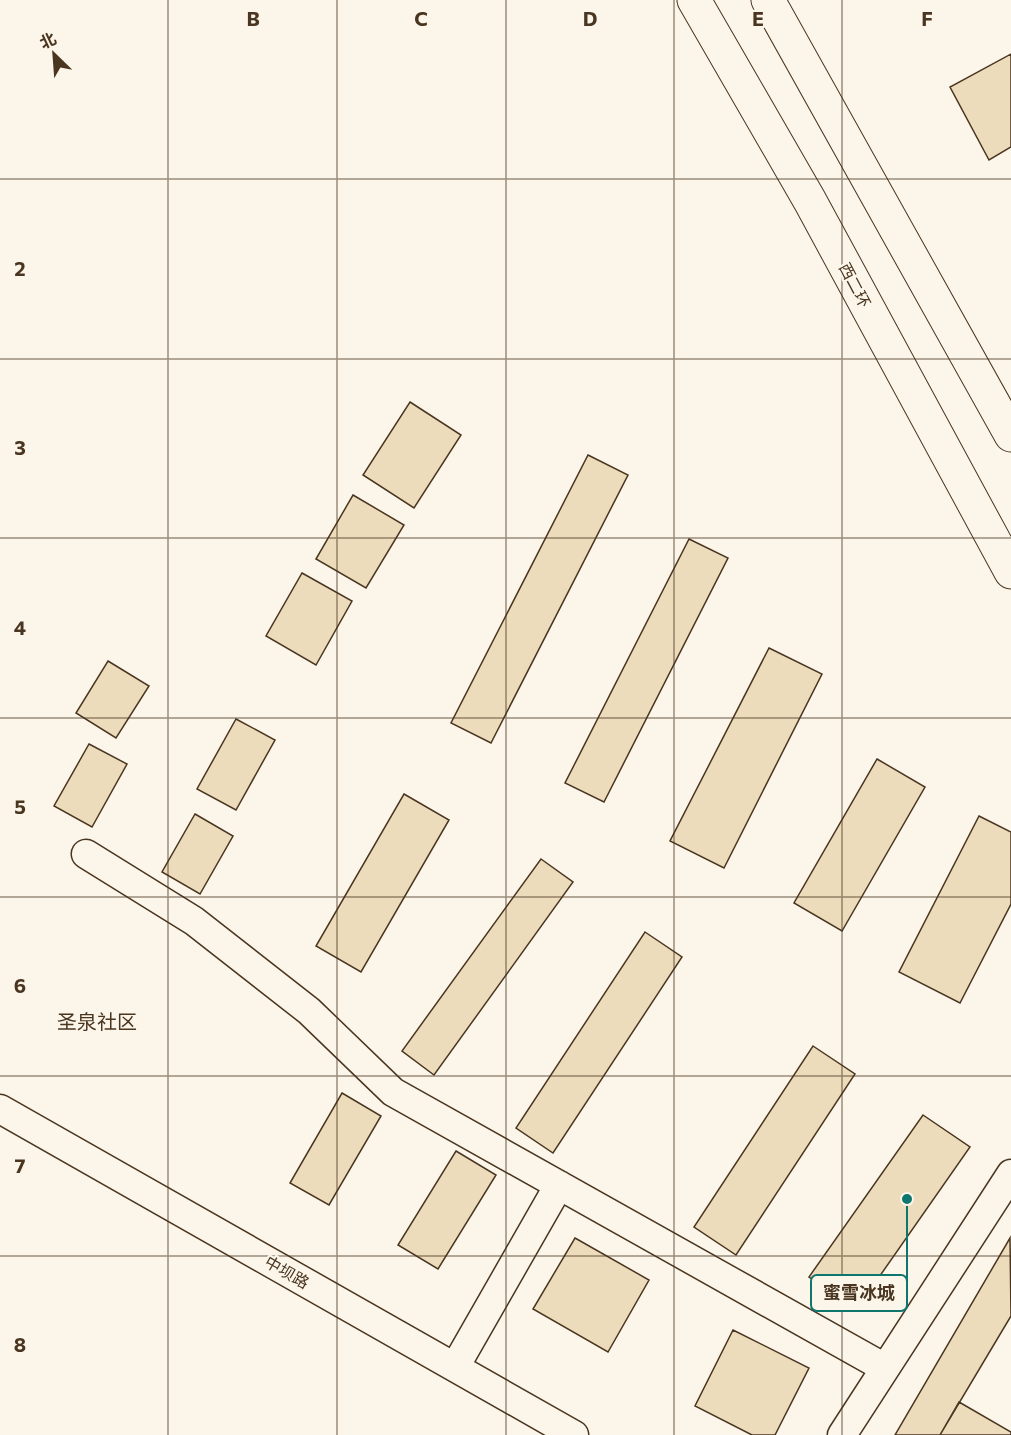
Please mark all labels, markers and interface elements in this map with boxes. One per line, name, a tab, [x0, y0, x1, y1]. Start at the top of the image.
text: B	[246, 6, 260, 30]
text: C	[414, 6, 428, 30]
text: D	[583, 6, 597, 30]
text: E	[752, 6, 764, 30]
text: F	[921, 6, 933, 30]
north arrow	[24, 24, 84, 84]
text: 北	[36, 28, 59, 52]
text: 2	[14, 256, 26, 280]
street label: 西二环	[836, 259, 875, 310]
text: 3	[14, 435, 26, 459]
text: 4	[14, 615, 26, 639]
text: 5	[14, 794, 26, 818]
text: 6	[14, 973, 26, 997]
district label: 圣泉社区	[57, 1009, 137, 1033]
text: 7	[15, 1153, 26, 1177]
street label: 中坝路	[262, 1251, 313, 1292]
callout: 蜜雪冰城	[811, 1275, 907, 1311]
text: 蜜雪冰城	[823, 1281, 895, 1303]
text: 8	[14, 1332, 26, 1356]

